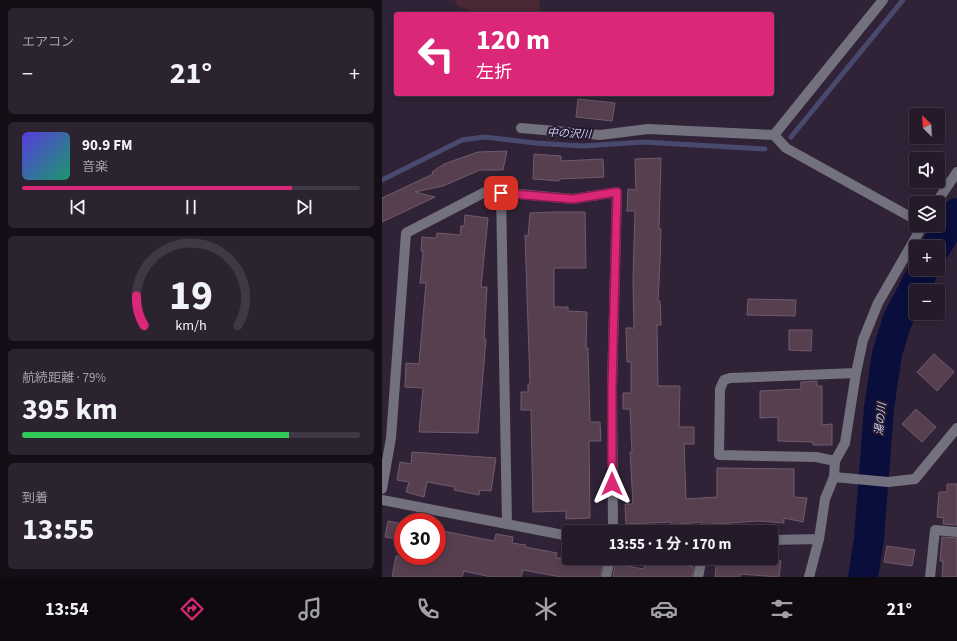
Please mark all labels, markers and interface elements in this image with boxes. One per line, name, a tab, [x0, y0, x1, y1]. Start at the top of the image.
text: 120 m	[476, 20, 550, 60]
icon: left	[410, 28, 462, 80]
text: エアコン	[22, 33, 74, 51]
text: 21°	[170, 52, 212, 95]
text: −	[22, 58, 33, 90]
text: +	[349, 58, 360, 90]
text: 左折	[476, 60, 512, 85]
north arrow	[909, 108, 945, 144]
map controls	[909, 108, 945, 320]
water label: 中の沢川	[547, 125, 592, 142]
text: 90.9 FM	[82, 135, 133, 156]
button: sound	[909, 152, 945, 188]
text: 音楽	[82, 158, 108, 176]
pin	[484, 176, 518, 210]
icon: arrive	[490, 182, 512, 204]
icon: previous	[67, 196, 89, 218]
icon: pause	[180, 196, 202, 218]
icon: next	[293, 196, 315, 218]
button: layers	[909, 196, 945, 232]
button: +	[909, 240, 945, 276]
text: 19	[169, 266, 213, 326]
button: −	[909, 284, 945, 320]
text: km/h	[175, 315, 207, 336]
text: 航続距離 · 79%	[22, 369, 106, 387]
text: 395 km	[22, 388, 118, 431]
water label: 湯の川	[871, 401, 890, 436]
position arrow	[591, 463, 633, 505]
text: 到着	[22, 489, 48, 507]
text: 13:55	[22, 508, 94, 551]
speed limit sign: 30	[394, 513, 446, 565]
text: 13:55 · 1 分 · 170 m	[609, 534, 731, 555]
icon: directions	[178, 595, 206, 623]
icon: music	[296, 595, 324, 623]
icon: phone	[414, 595, 442, 623]
icon: climate	[532, 595, 560, 623]
icon: car	[650, 595, 678, 623]
icon: filters	[768, 595, 796, 623]
text: 13:54	[45, 597, 88, 622]
text: 21°	[886, 597, 912, 622]

